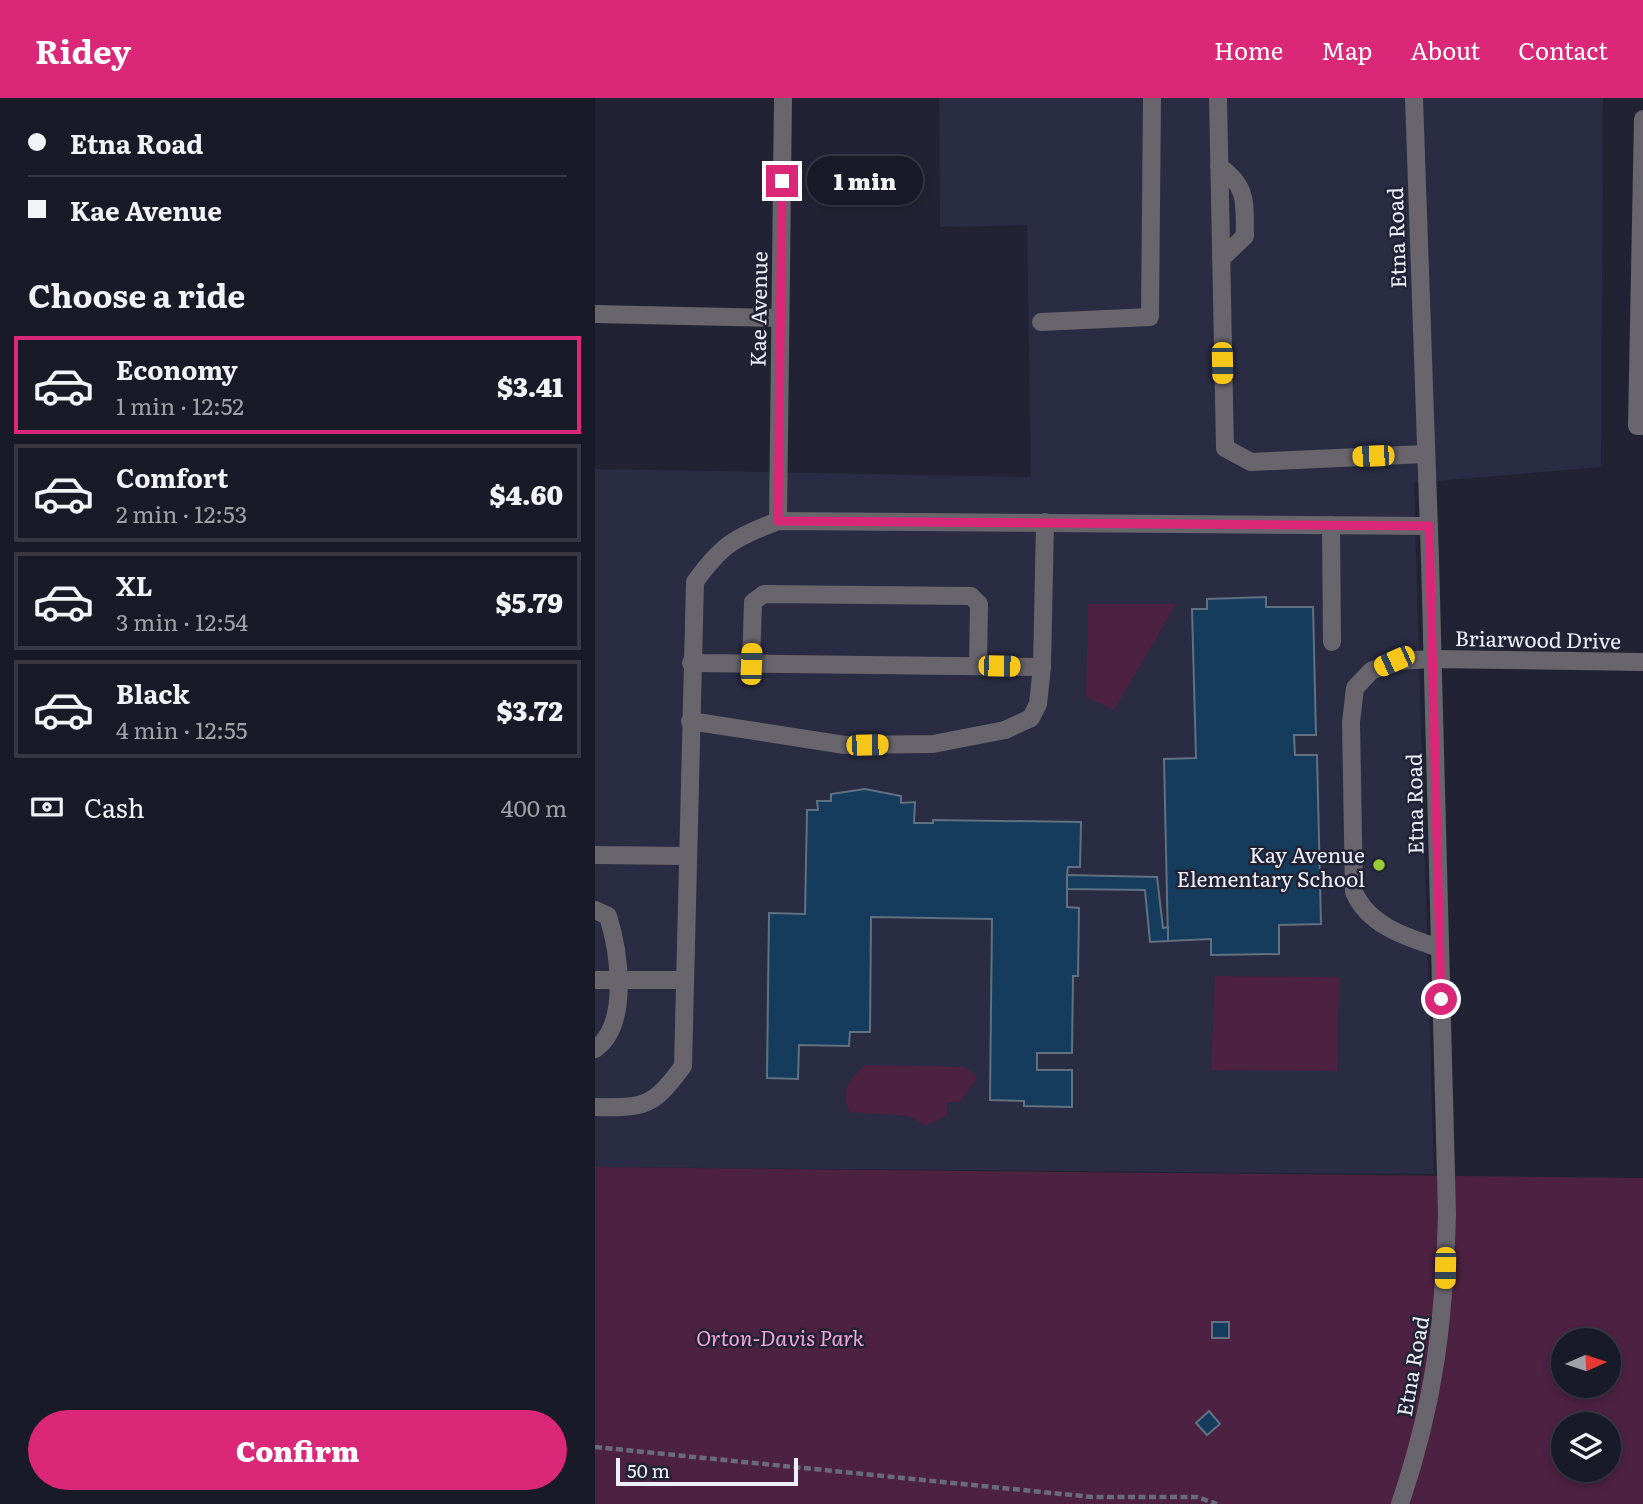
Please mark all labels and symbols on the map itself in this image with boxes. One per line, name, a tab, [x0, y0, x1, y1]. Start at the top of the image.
callout: 1 min	[807, 156, 922, 206]
route end	[766, 165, 798, 197]
street label: Etna Road	[1378, 187, 1412, 289]
street label: Kae Avenue	[740, 251, 774, 367]
car	[1212, 342, 1233, 384]
car	[1352, 445, 1395, 467]
street label: Briarwood Drive	[1455, 621, 1622, 655]
car	[740, 643, 763, 685]
car	[1371, 643, 1418, 679]
car	[978, 655, 1021, 677]
car	[846, 734, 889, 756]
street label: Etna Road	[1397, 753, 1429, 855]
place label: Kay Avenue Elementary School	[1176, 838, 1365, 893]
marker: Kay Avenue Elementary School	[1371, 857, 1387, 873]
route start	[1425, 983, 1457, 1015]
car	[1435, 1247, 1456, 1289]
street label: Etna Road	[1387, 1313, 1435, 1419]
park label: Orton-Davis Park	[696, 1321, 864, 1352]
north arrow	[1551, 1328, 1621, 1398]
scale bar	[616, 1455, 798, 1487]

